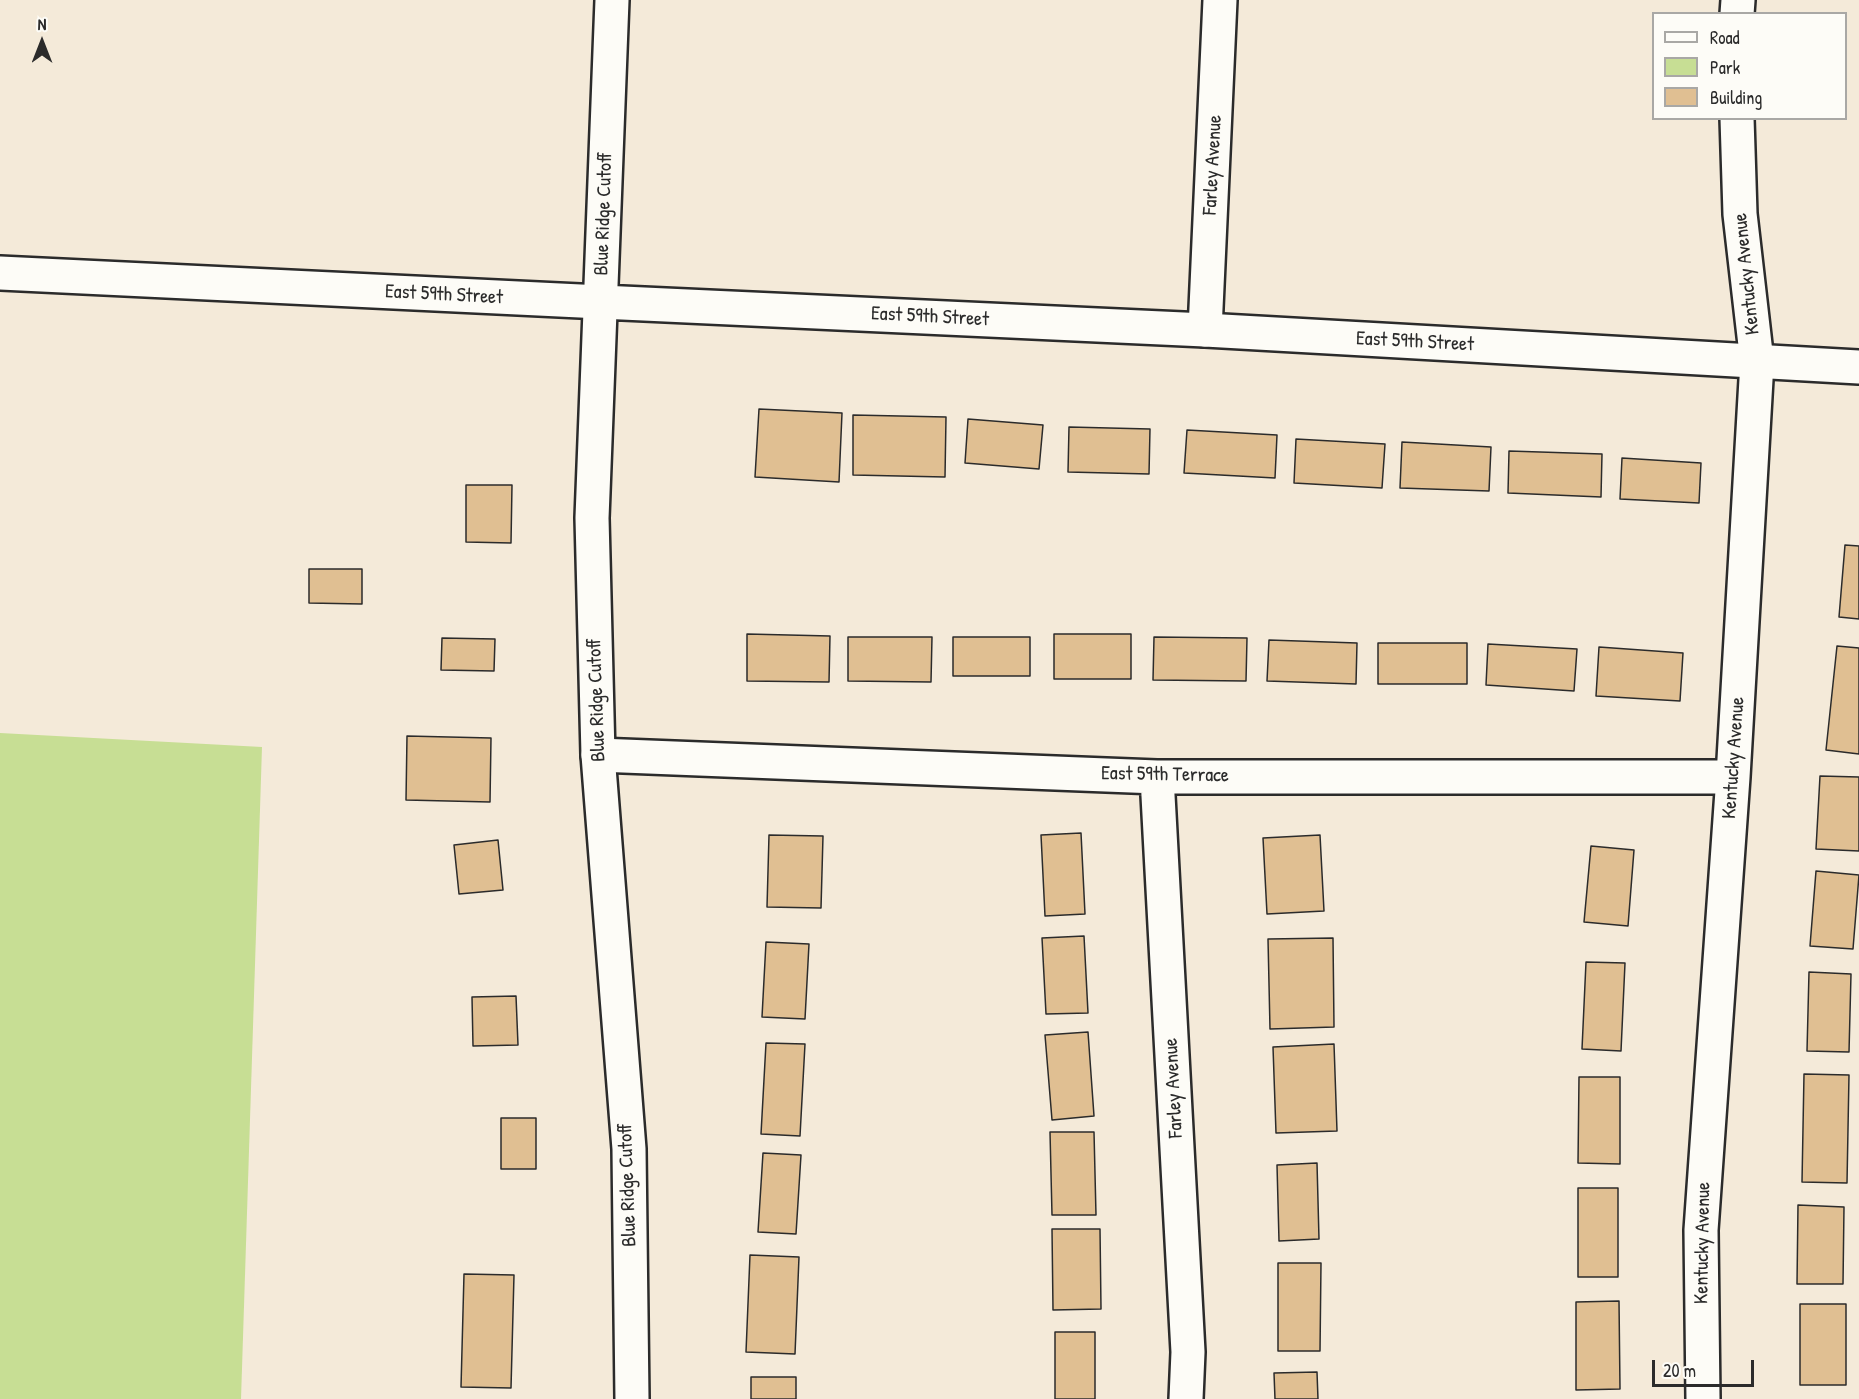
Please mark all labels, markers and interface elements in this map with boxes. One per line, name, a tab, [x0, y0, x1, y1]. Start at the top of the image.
north arrow	[12, 12, 72, 72]
legend	[1652, 12, 1847, 120]
text: N	[38, 13, 46, 35]
text: Road	[1710, 25, 1740, 50]
text: Park	[1710, 55, 1740, 80]
text: Building	[1710, 85, 1762, 110]
street label: Farley Avenue	[1198, 114, 1228, 216]
street label: Blue Ridge Cutoff	[590, 152, 618, 276]
street label: Kentucky Avenue	[1729, 212, 1765, 336]
street label: East 59th Street	[384, 280, 504, 310]
street label: East 59th Street	[870, 302, 990, 332]
street label: East 59th Street	[1355, 327, 1475, 357]
street label: Blue Ridge Cutoff	[583, 638, 611, 762]
street label: Kentucky Avenue	[1718, 696, 1750, 820]
street label: East 59th Terrace	[1101, 762, 1229, 788]
street label: Farley Avenue	[1159, 1037, 1189, 1139]
street label: Blue Ridge Cutoff	[614, 1123, 642, 1247]
street label: Kentucky Avenue	[1690, 1182, 1716, 1304]
scale bar	[1655, 1348, 1757, 1386]
text: 20 m	[1663, 1358, 1696, 1383]

